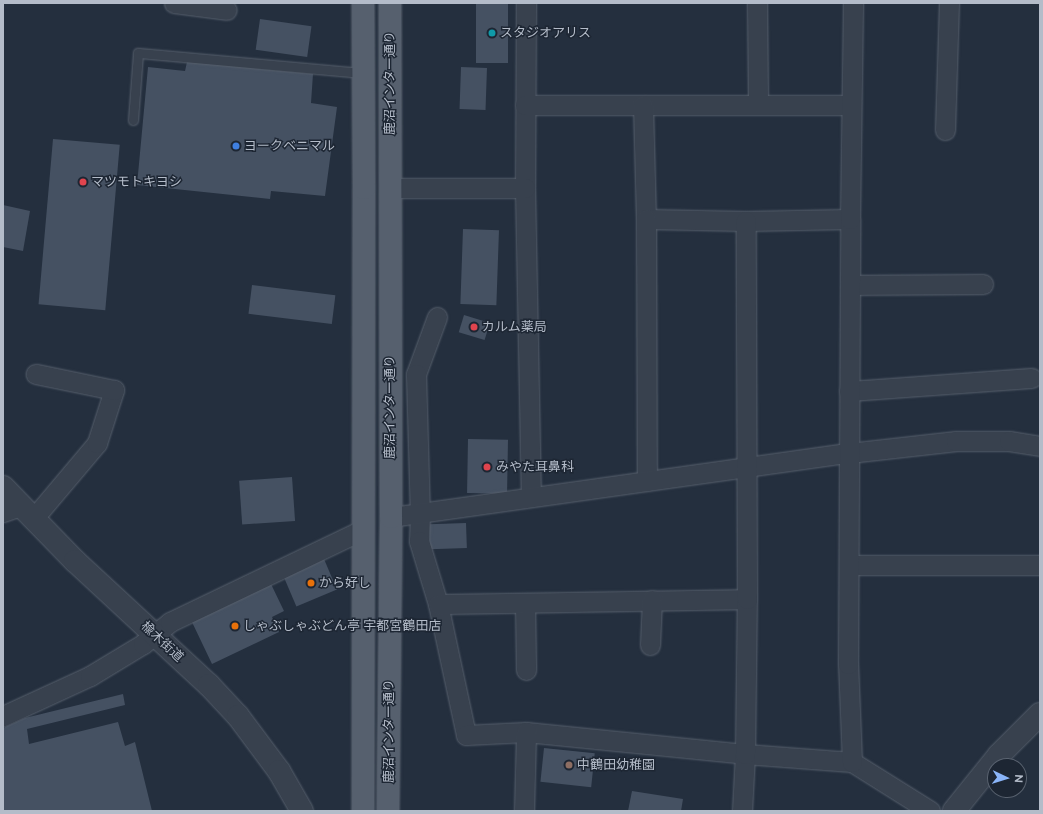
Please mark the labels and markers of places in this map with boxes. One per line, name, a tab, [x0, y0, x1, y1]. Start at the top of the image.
place label: スタジオアリス	[500, 25, 591, 41]
marker: スタジオアリス	[487, 28, 497, 38]
place label: ヨークベニマル	[244, 138, 335, 154]
marker: ヨークベニマル	[231, 141, 241, 151]
place label: マツモトキヨシ	[91, 174, 182, 190]
marker: マツモトキヨシ	[78, 177, 88, 187]
place label: カルム薬局	[482, 319, 547, 335]
marker: カルム薬局	[469, 322, 479, 332]
place label: みやた耳鼻科	[496, 459, 574, 475]
marker: みやた耳鼻科	[481, 461, 493, 473]
place label: から好し	[319, 575, 371, 591]
marker: から好し	[306, 578, 316, 588]
place label: しゃぶしゃぶどん亭 宇都宮鶴田店	[243, 618, 441, 634]
marker: しゃぶしゃぶどん亭 宇都宮鶴田店	[230, 621, 240, 631]
place label: 中鶴田幼稚園	[577, 757, 655, 773]
marker: 中鶴田幼稚園	[564, 760, 574, 770]

